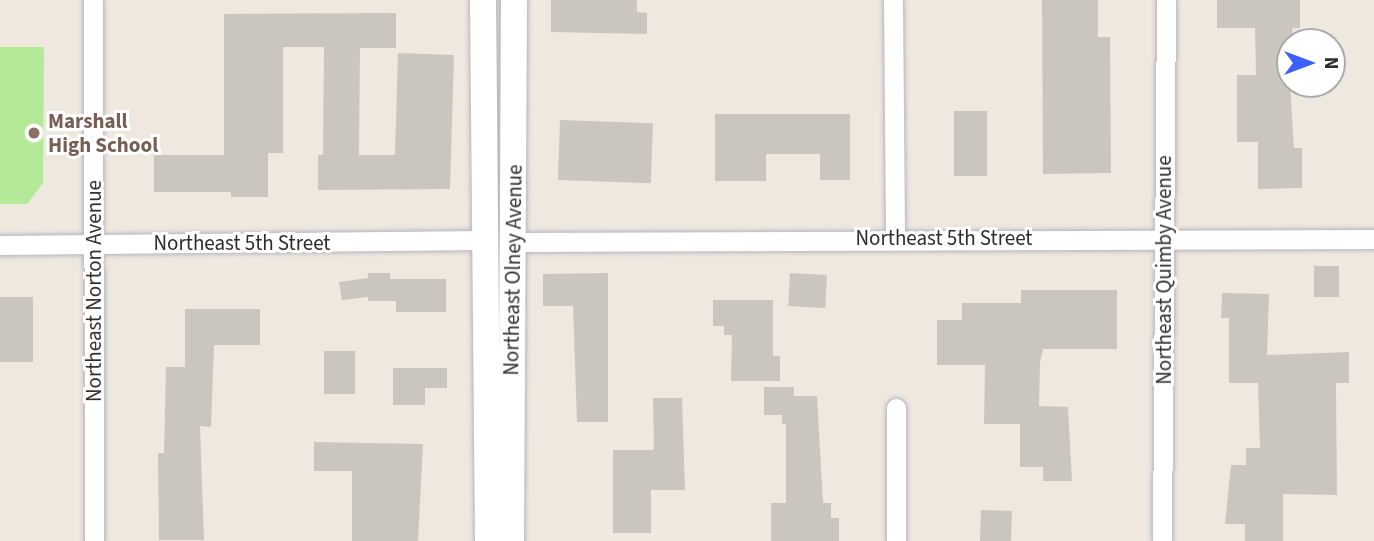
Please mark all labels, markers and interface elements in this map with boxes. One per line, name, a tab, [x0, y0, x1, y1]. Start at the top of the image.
north arrow	[1276, 28, 1346, 98]
text: N	[1317, 57, 1344, 69]
place label: Marshall High School	[48, 108, 158, 158]
marker: Marshall High School	[26, 125, 42, 141]
street label: Northeast Quimby Avenue	[1151, 155, 1177, 385]
street label: Northeast Olney Avenue	[499, 164, 527, 376]
street label: Northeast Norton Avenue	[81, 180, 107, 402]
street label: Northeast 5th Street	[856, 225, 1032, 251]
street label: Northeast 5th Street	[154, 230, 330, 256]

